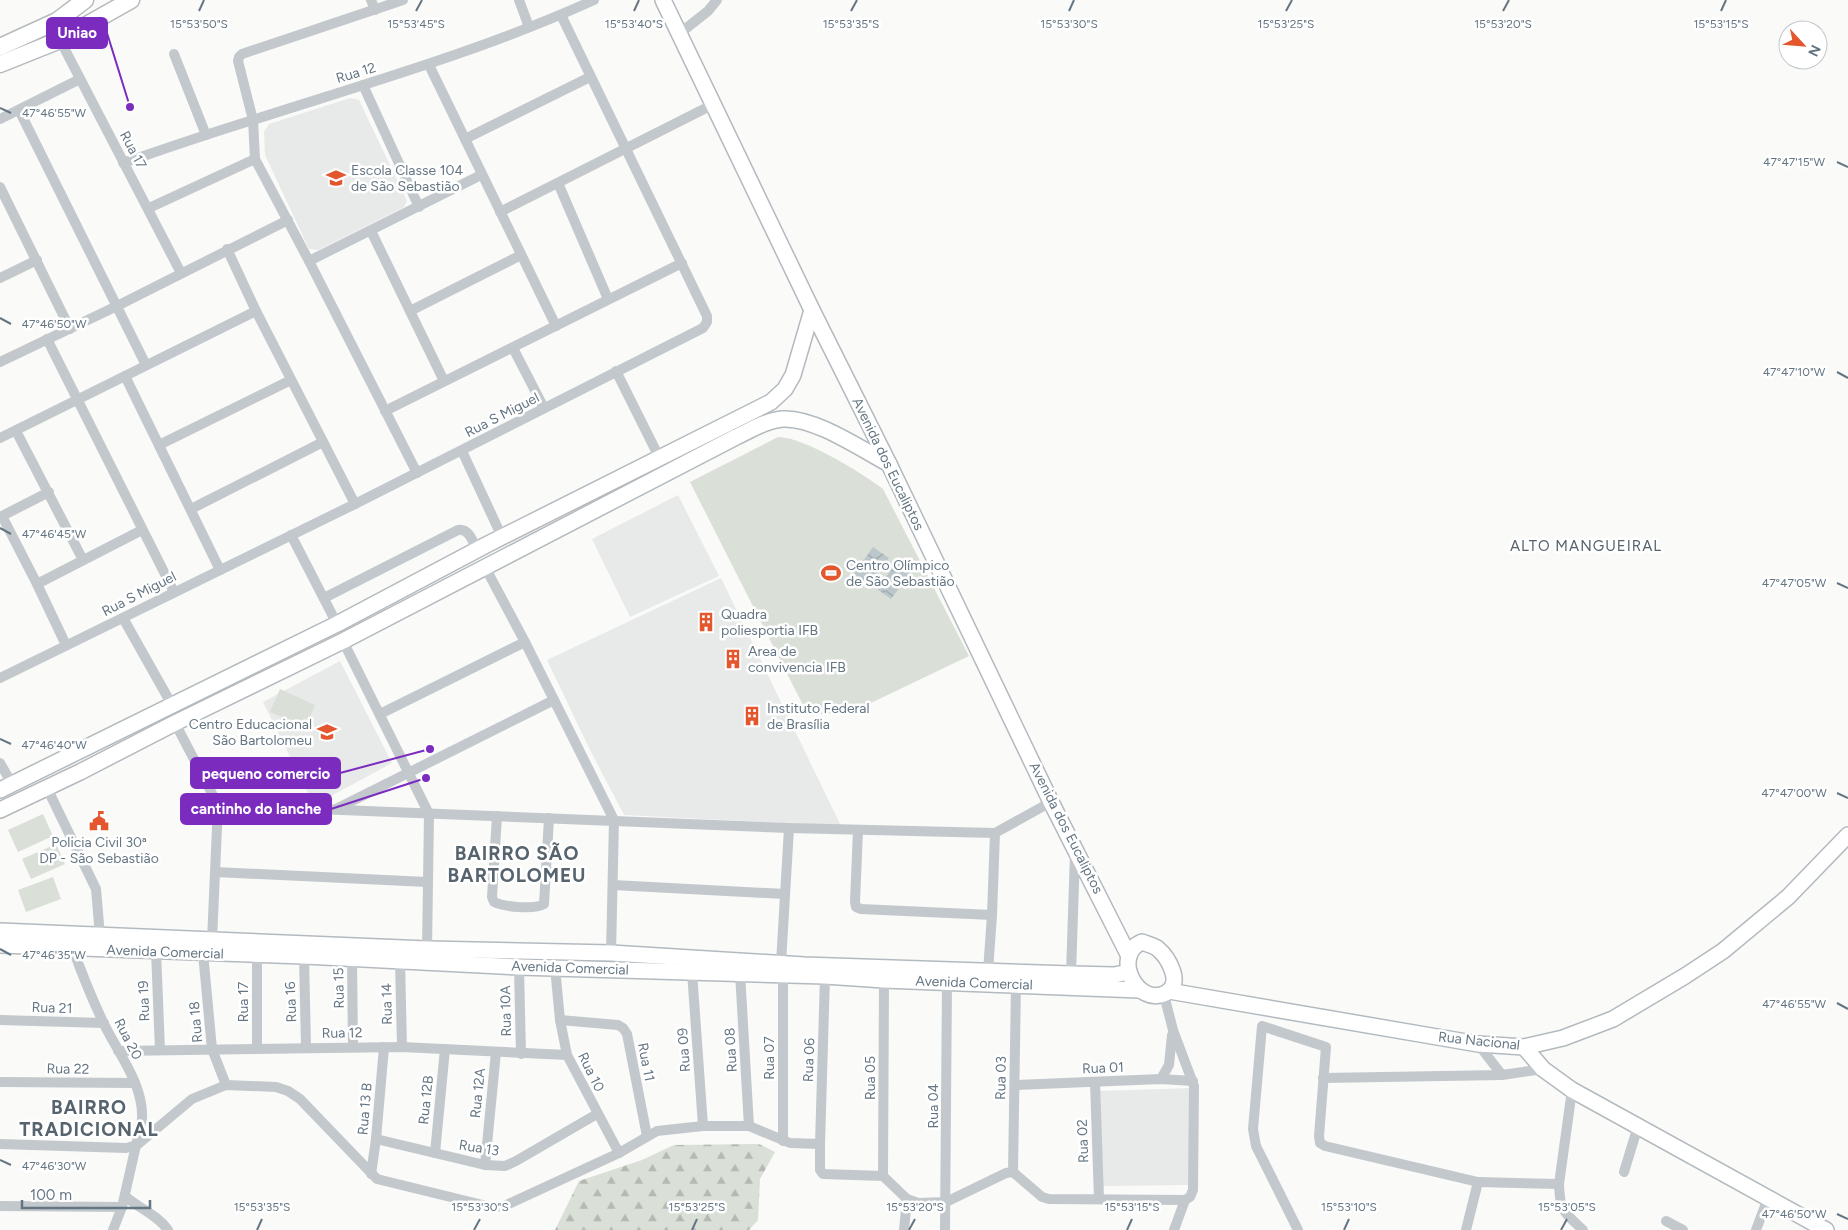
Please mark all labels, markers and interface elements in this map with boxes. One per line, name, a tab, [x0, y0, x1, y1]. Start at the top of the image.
text: 15°53'50"S	[170, 17, 228, 31]
text: 15°53'45"S	[387, 17, 445, 31]
text: 15°53'40"S	[605, 17, 663, 31]
text: 15°53'35"S	[823, 17, 879, 31]
text: 15°53'30"S	[1040, 17, 1098, 31]
text: 15°53'25"S	[1258, 17, 1314, 31]
text: 15°53'20"S	[1474, 17, 1532, 31]
text: 15°53'15"S	[1693, 17, 1749, 31]
callout: Uniao	[47, 18, 107, 48]
north arrow	[1778, 20, 1828, 70]
text: Uniao	[57, 24, 97, 42]
text: N	[1804, 42, 1824, 59]
street label: Rua 12	[334, 59, 378, 87]
text: 47°46'55"W	[22, 106, 87, 120]
street label: Rua 17	[116, 128, 150, 172]
text: 47°47'15"W	[1763, 155, 1825, 169]
place label: Escola Classe 104 de São Sebastião	[351, 162, 463, 195]
school or university icon: Escola Classe 104 de São Sebastião	[325, 167, 347, 189]
text: 47°46'50"W	[22, 317, 87, 331]
text: 47°47'10"W	[1763, 365, 1826, 379]
street label: Rua S Miguel	[462, 389, 542, 441]
street label: Avenida dos Eucaliptos	[848, 395, 928, 533]
text: 47°46'45"W	[22, 527, 87, 541]
district label: ALTO MANGUEIRAL	[1510, 537, 1662, 555]
place label: Centro Olímpico de São Sebastião	[846, 557, 955, 590]
sports icon: Centro Olímpico de São Sebastião	[820, 562, 842, 584]
street label: Rua S Miguel	[99, 568, 179, 620]
text: 47°47'05"W	[1762, 576, 1827, 590]
place label: Quadra poliesportia IFB	[721, 606, 818, 639]
building icon: Quadra poliesportia IFB	[695, 611, 717, 633]
place label: Area de convivencia IFB	[748, 643, 846, 676]
building icon: Area de convivencia IFB	[722, 648, 744, 670]
place label: Instituto Federal de Brasília	[767, 700, 870, 733]
building icon: Instituto Federal de Brasília	[741, 705, 763, 727]
place label: Centro Educacional São Bartolomeu	[189, 716, 312, 749]
school or university icon: Centro Educacional São Bartolomeu	[316, 721, 338, 743]
text: 47°46'40"W	[21, 738, 87, 752]
callout: pequeno comercio	[191, 758, 340, 788]
street label: Avenida dos Eucaliptos	[1025, 759, 1107, 897]
text: pequeno comercio	[202, 765, 331, 783]
text: 47°47'00"W	[1761, 786, 1827, 800]
callout: cantinho do lanche	[181, 794, 331, 824]
text: cantinho do lanche	[191, 800, 322, 818]
public building icon: Policia Civil 30ª DP - São Sebastião	[88, 810, 110, 832]
place label: Policia Civil 30ª DP - São Sebastião	[39, 834, 159, 867]
district label: BAIRRO SÃO BARTOLOMEU	[447, 842, 587, 887]
street label: Avenida Comercial	[106, 941, 224, 963]
text: 47°46'35"W	[22, 948, 86, 962]
street label: Avenida Comercial	[511, 957, 629, 979]
street label: Rua 15	[330, 967, 348, 1009]
street label: Avenida Comercial	[915, 972, 1033, 994]
street label: Rua 19	[135, 980, 153, 1022]
street label: Rua 17	[235, 981, 252, 1022]
street label: Rua 16	[282, 981, 300, 1023]
street label: Rua 14	[378, 983, 396, 1025]
street label: Rua 10A	[497, 985, 515, 1037]
text: 47°46'55"W	[1762, 997, 1827, 1011]
street label: Rua 21	[31, 999, 73, 1017]
street label: Rua 18	[186, 1001, 206, 1043]
street label: Rua 20	[110, 1016, 146, 1062]
street label: Rua 12	[321, 1024, 363, 1042]
street label: Rua 09	[674, 1027, 694, 1073]
street label: Rua 08	[721, 1027, 741, 1073]
street label: Rua Nacional	[1437, 1028, 1521, 1054]
street label: Rua 07	[761, 1036, 778, 1080]
street label: Rua 06	[800, 1038, 818, 1082]
street label: Rua 11	[634, 1041, 658, 1083]
street label: Rua 10	[574, 1049, 608, 1095]
street label: Rua 05	[862, 1056, 879, 1100]
street label: Rua 03	[992, 1056, 1010, 1100]
street label: Rua 01	[1082, 1059, 1124, 1077]
street label: Rua 22	[46, 1060, 90, 1078]
street label: Rua 12A	[467, 1067, 489, 1119]
street label: Rua 12B	[415, 1075, 437, 1125]
street label: Rua 13 B	[354, 1082, 376, 1136]
street label: Rua 04	[925, 1083, 942, 1128]
district label: BAIRRO TRADICIONAL	[19, 1096, 159, 1141]
street label: Rua 02	[1074, 1119, 1092, 1163]
street label: Rua 13	[458, 1136, 500, 1160]
text: 47°46'30"W	[22, 1159, 87, 1173]
scale bar	[22, 1178, 150, 1210]
text: 100 m	[30, 1186, 72, 1204]
text: 15°53'35"S	[234, 1200, 290, 1214]
text: 15°53'30"S	[451, 1200, 509, 1214]
text: 15°53'25"S	[669, 1200, 725, 1214]
text: 15°53'20"S	[886, 1200, 944, 1214]
text: 15°53'15"S	[1104, 1200, 1160, 1214]
text: 15°53'10"S	[1321, 1200, 1377, 1214]
text: 15°53'05"S	[1538, 1200, 1596, 1214]
text: 47°46'50"W	[1762, 1207, 1827, 1221]

